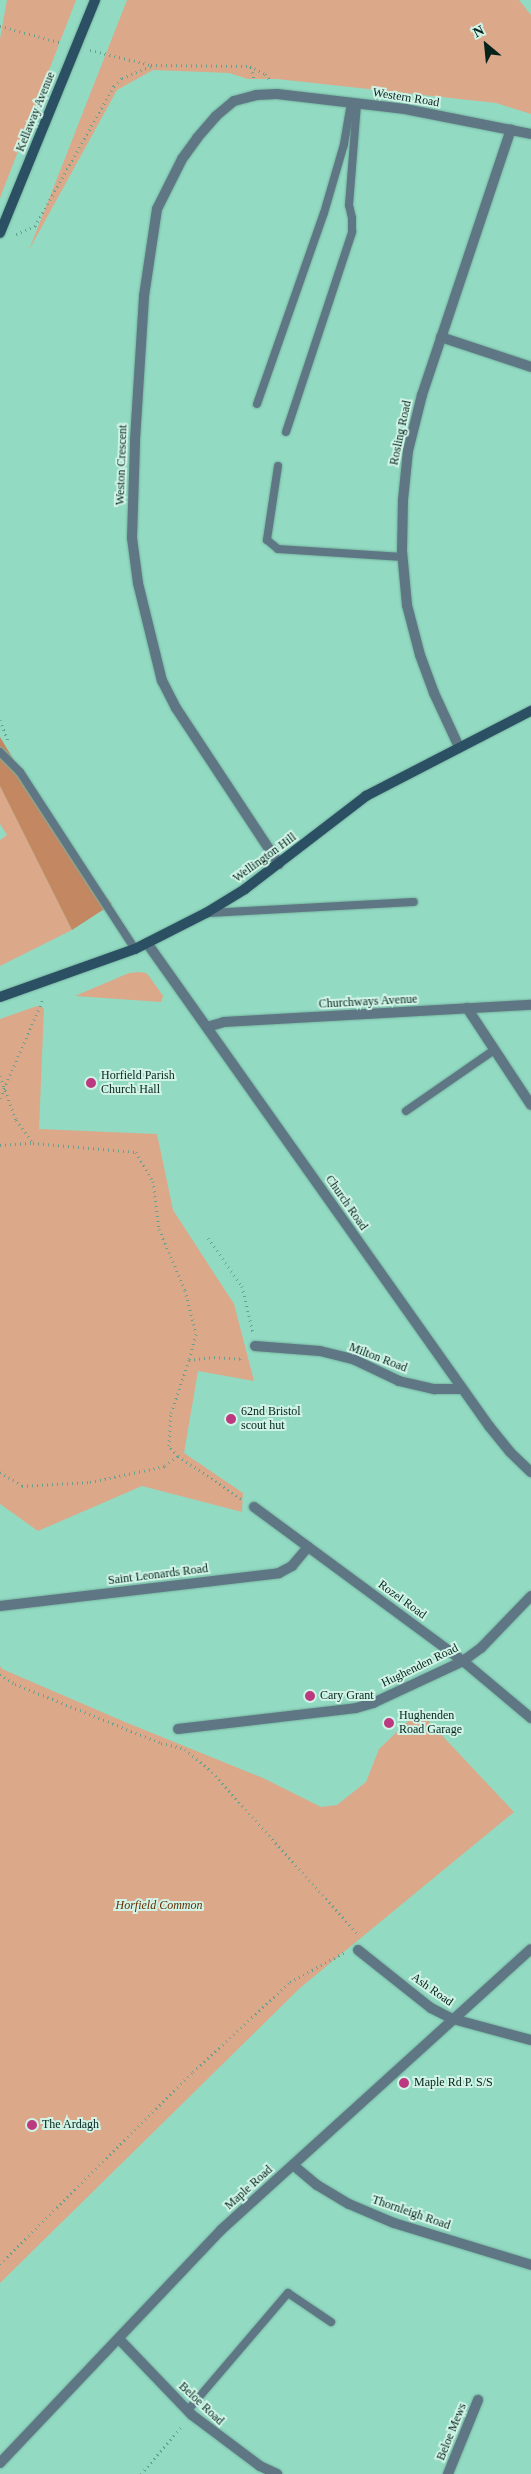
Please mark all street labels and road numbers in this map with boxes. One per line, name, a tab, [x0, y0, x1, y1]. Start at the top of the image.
street label: Kellaway Avenue	[13, 70, 59, 154]
street label: Western Road	[372, 86, 440, 110]
street label: Rosling Road	[387, 399, 415, 467]
street label: Weston Crescent	[113, 424, 131, 506]
street label: Wellington Hill	[231, 830, 299, 886]
street label: Churchways Avenue	[318, 992, 418, 1012]
street label: Church Road	[322, 1173, 370, 1233]
street label: Milton Road	[347, 1340, 409, 1376]
street label: Saint Leonards Road	[107, 1562, 209, 1588]
street label: Rozel Road	[375, 1578, 429, 1622]
street label: Hughenden Road	[379, 1641, 461, 1691]
street label: Ash Road	[408, 1970, 456, 2010]
street label: Maple Road	[222, 2163, 276, 2213]
street label: Thornleigh Road	[370, 2193, 452, 2233]
street label: Beloe Road	[175, 2380, 227, 2428]
street label: Beloe Mews	[434, 2401, 470, 2463]

